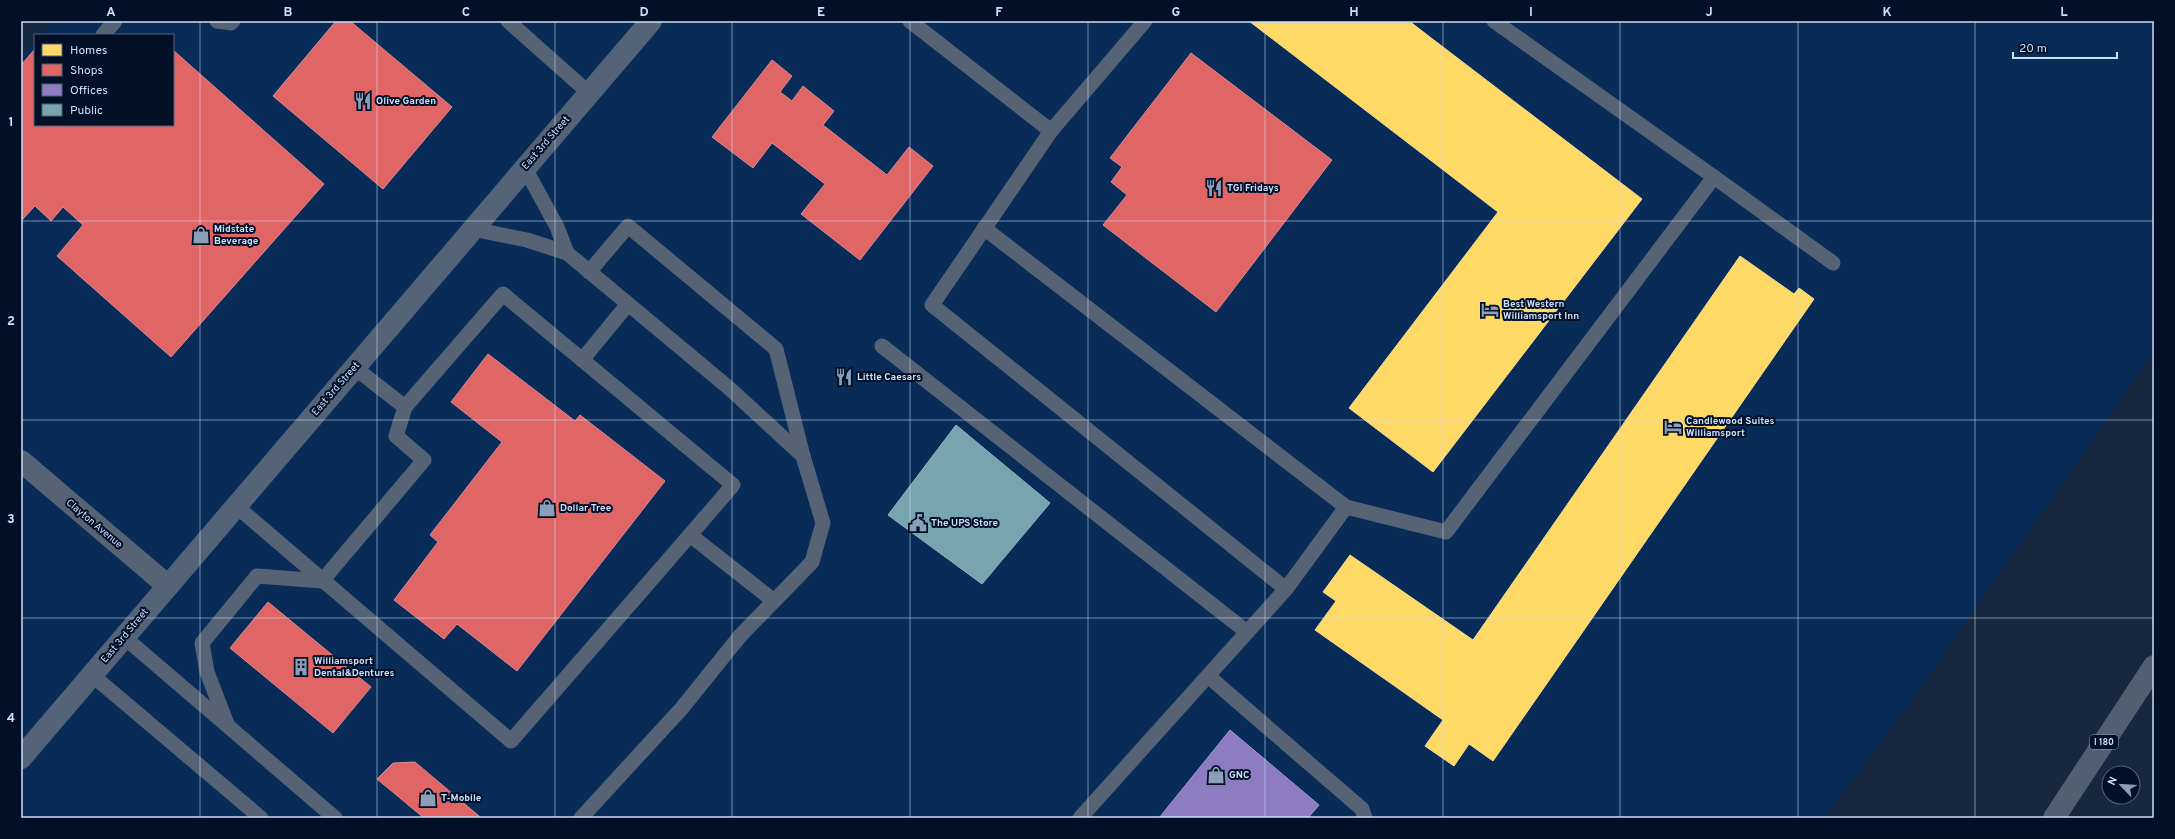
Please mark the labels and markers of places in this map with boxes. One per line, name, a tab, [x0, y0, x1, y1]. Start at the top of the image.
restaurant icon: Olive Garden	[353, 91, 373, 111]
place label: Olive Garden	[376, 95, 436, 108]
restaurant icon: TGI Fridays	[1204, 178, 1224, 198]
place label: TGI Fridays	[1227, 182, 1279, 195]
place label: Midstate Beverage	[214, 223, 259, 248]
shop icon: Midstate Beverage	[191, 225, 211, 245]
place label: Best Western Williamsport Inn	[1503, 298, 1579, 323]
hotel icon: Best Western Williamsport Inn	[1480, 300, 1500, 320]
restaurant icon: Little Caesars	[834, 367, 854, 387]
place label: Little Caesars	[857, 371, 921, 384]
place label: Candlewood Suites Williamsport	[1686, 415, 1775, 440]
hotel icon: Candlewood Suites Williamsport	[1663, 417, 1683, 437]
shop icon: Dollar Tree	[537, 498, 557, 518]
place label: Dollar Tree	[560, 502, 612, 515]
public building icon: The UPS Store	[908, 513, 928, 533]
place label: The UPS Store	[931, 517, 998, 530]
place label: Williamsport Dental&Dentures	[314, 655, 394, 680]
building icon: Williamsport Dental&Dentures	[291, 657, 311, 677]
shop icon: GNC	[1206, 765, 1226, 785]
place label: GNC	[1229, 769, 1249, 782]
shop icon: T-Mobile	[418, 788, 438, 808]
place label: T-Mobile	[441, 792, 482, 805]

